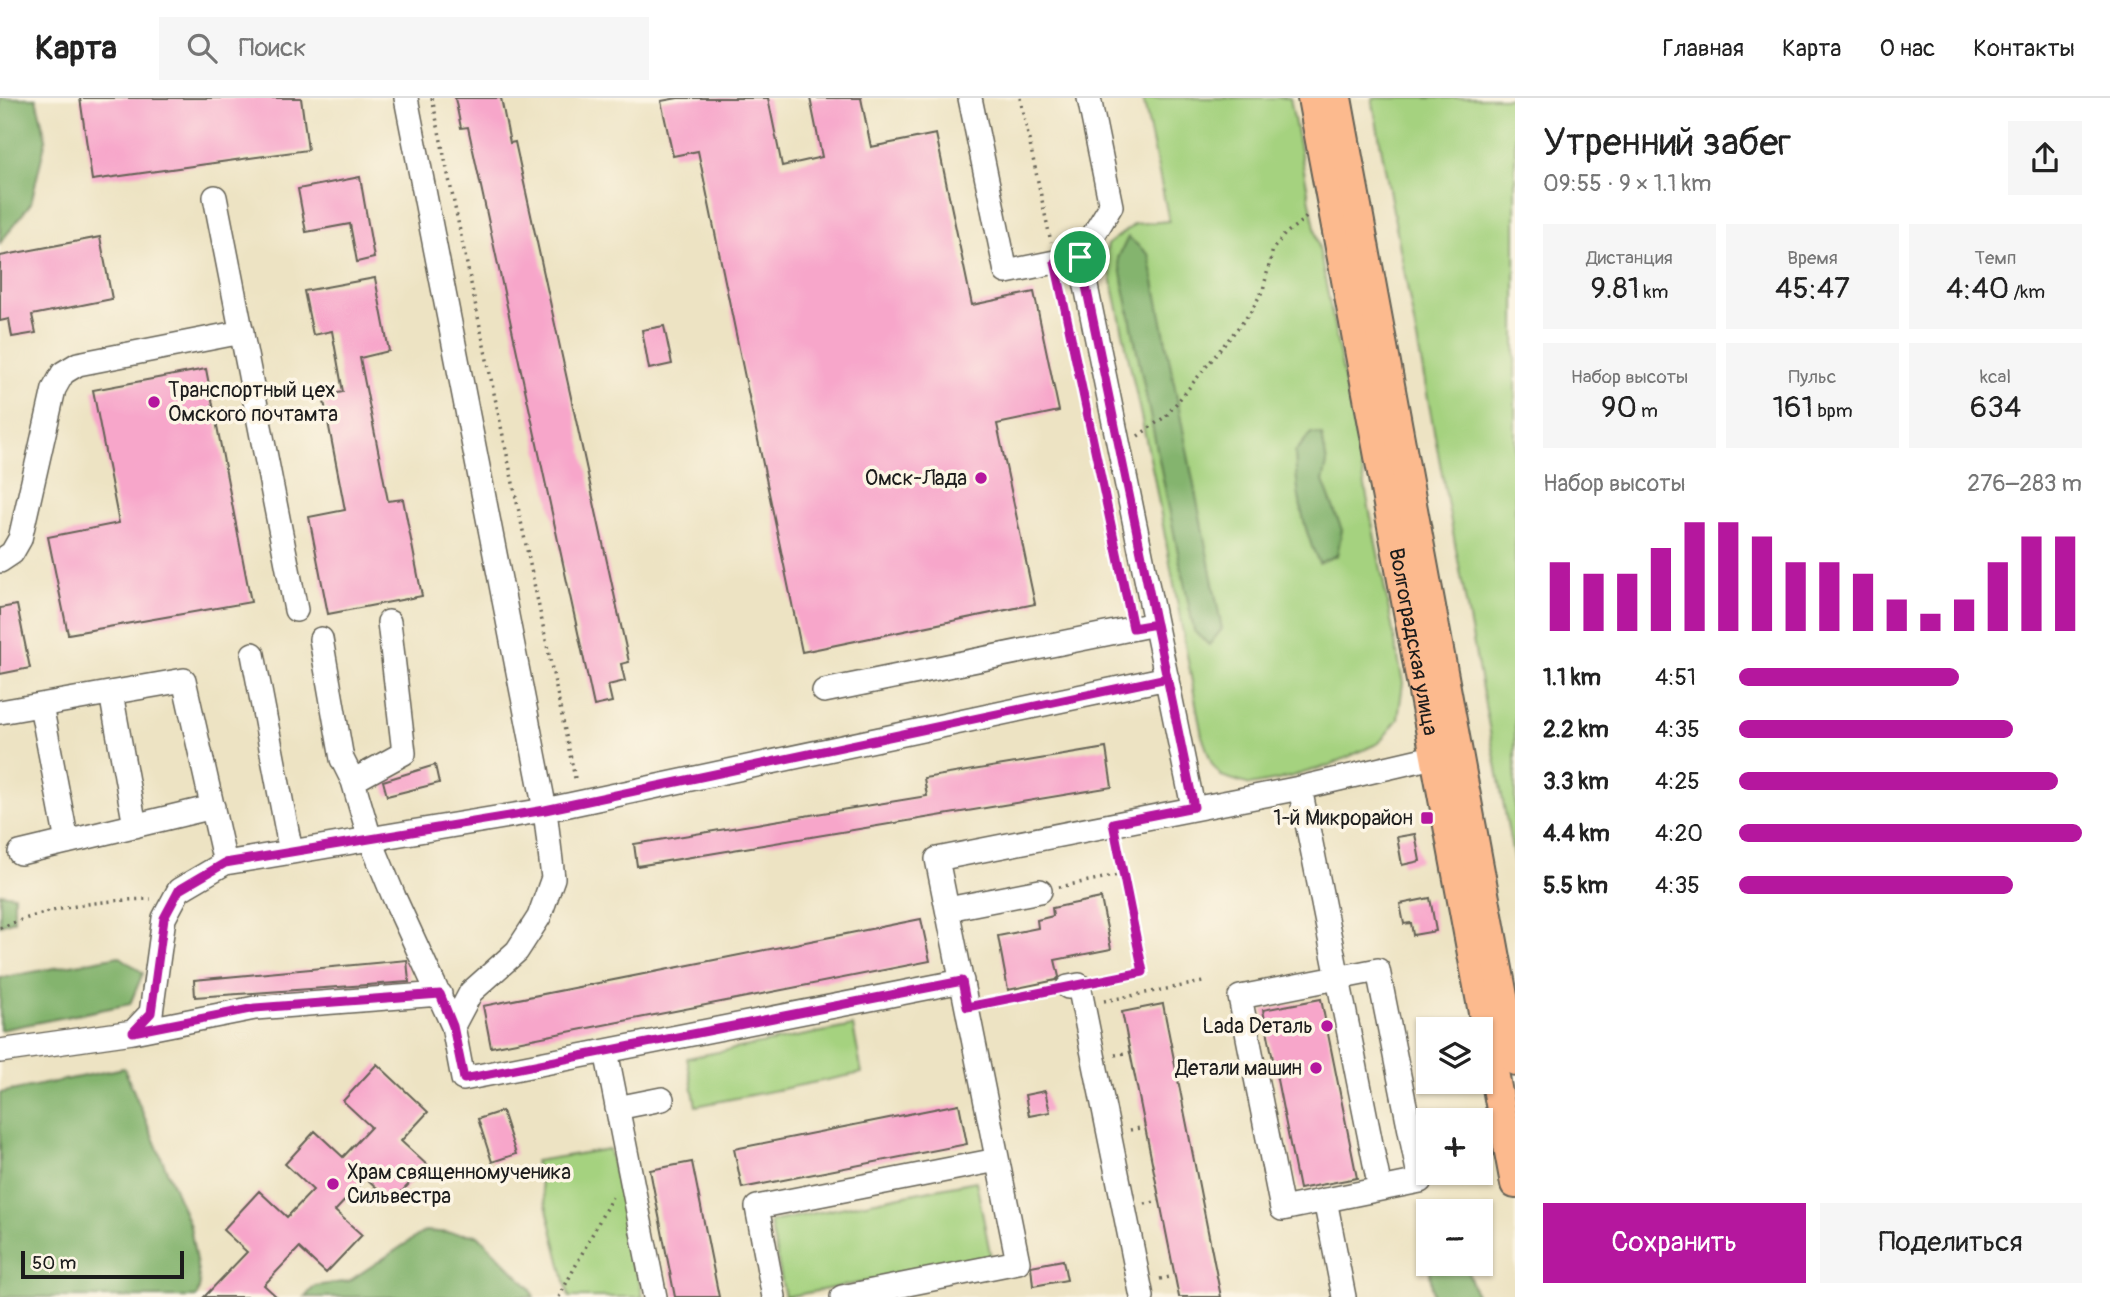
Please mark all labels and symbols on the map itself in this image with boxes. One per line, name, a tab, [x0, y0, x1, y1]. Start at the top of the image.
pin	[1050, 227, 1110, 287]
place label: Транспортный цех Омского почтамта	[168, 377, 338, 428]
marker: Транспортный цех Омского почтамта	[146, 394, 162, 410]
place label: Омск-Лада	[865, 465, 967, 492]
marker: Омск-Лада	[973, 470, 989, 486]
street label: Волгоградская улица	[1383, 546, 1444, 738]
place label: 1-й Микрорайон	[1273, 805, 1413, 832]
marker: 1-й Микрорайон	[1419, 810, 1435, 826]
place label: Lada Dеталь	[1202, 1013, 1313, 1040]
marker: Lada Dеталь	[1319, 1018, 1335, 1034]
place label: Детали машин	[1175, 1055, 1302, 1082]
marker: Детали машин	[1308, 1060, 1324, 1076]
place label: Храм священномученика Сильвестра	[347, 1159, 571, 1210]
marker: Храм священномученика Сильвестра	[325, 1176, 341, 1192]
scale bar	[21, 1248, 184, 1280]

